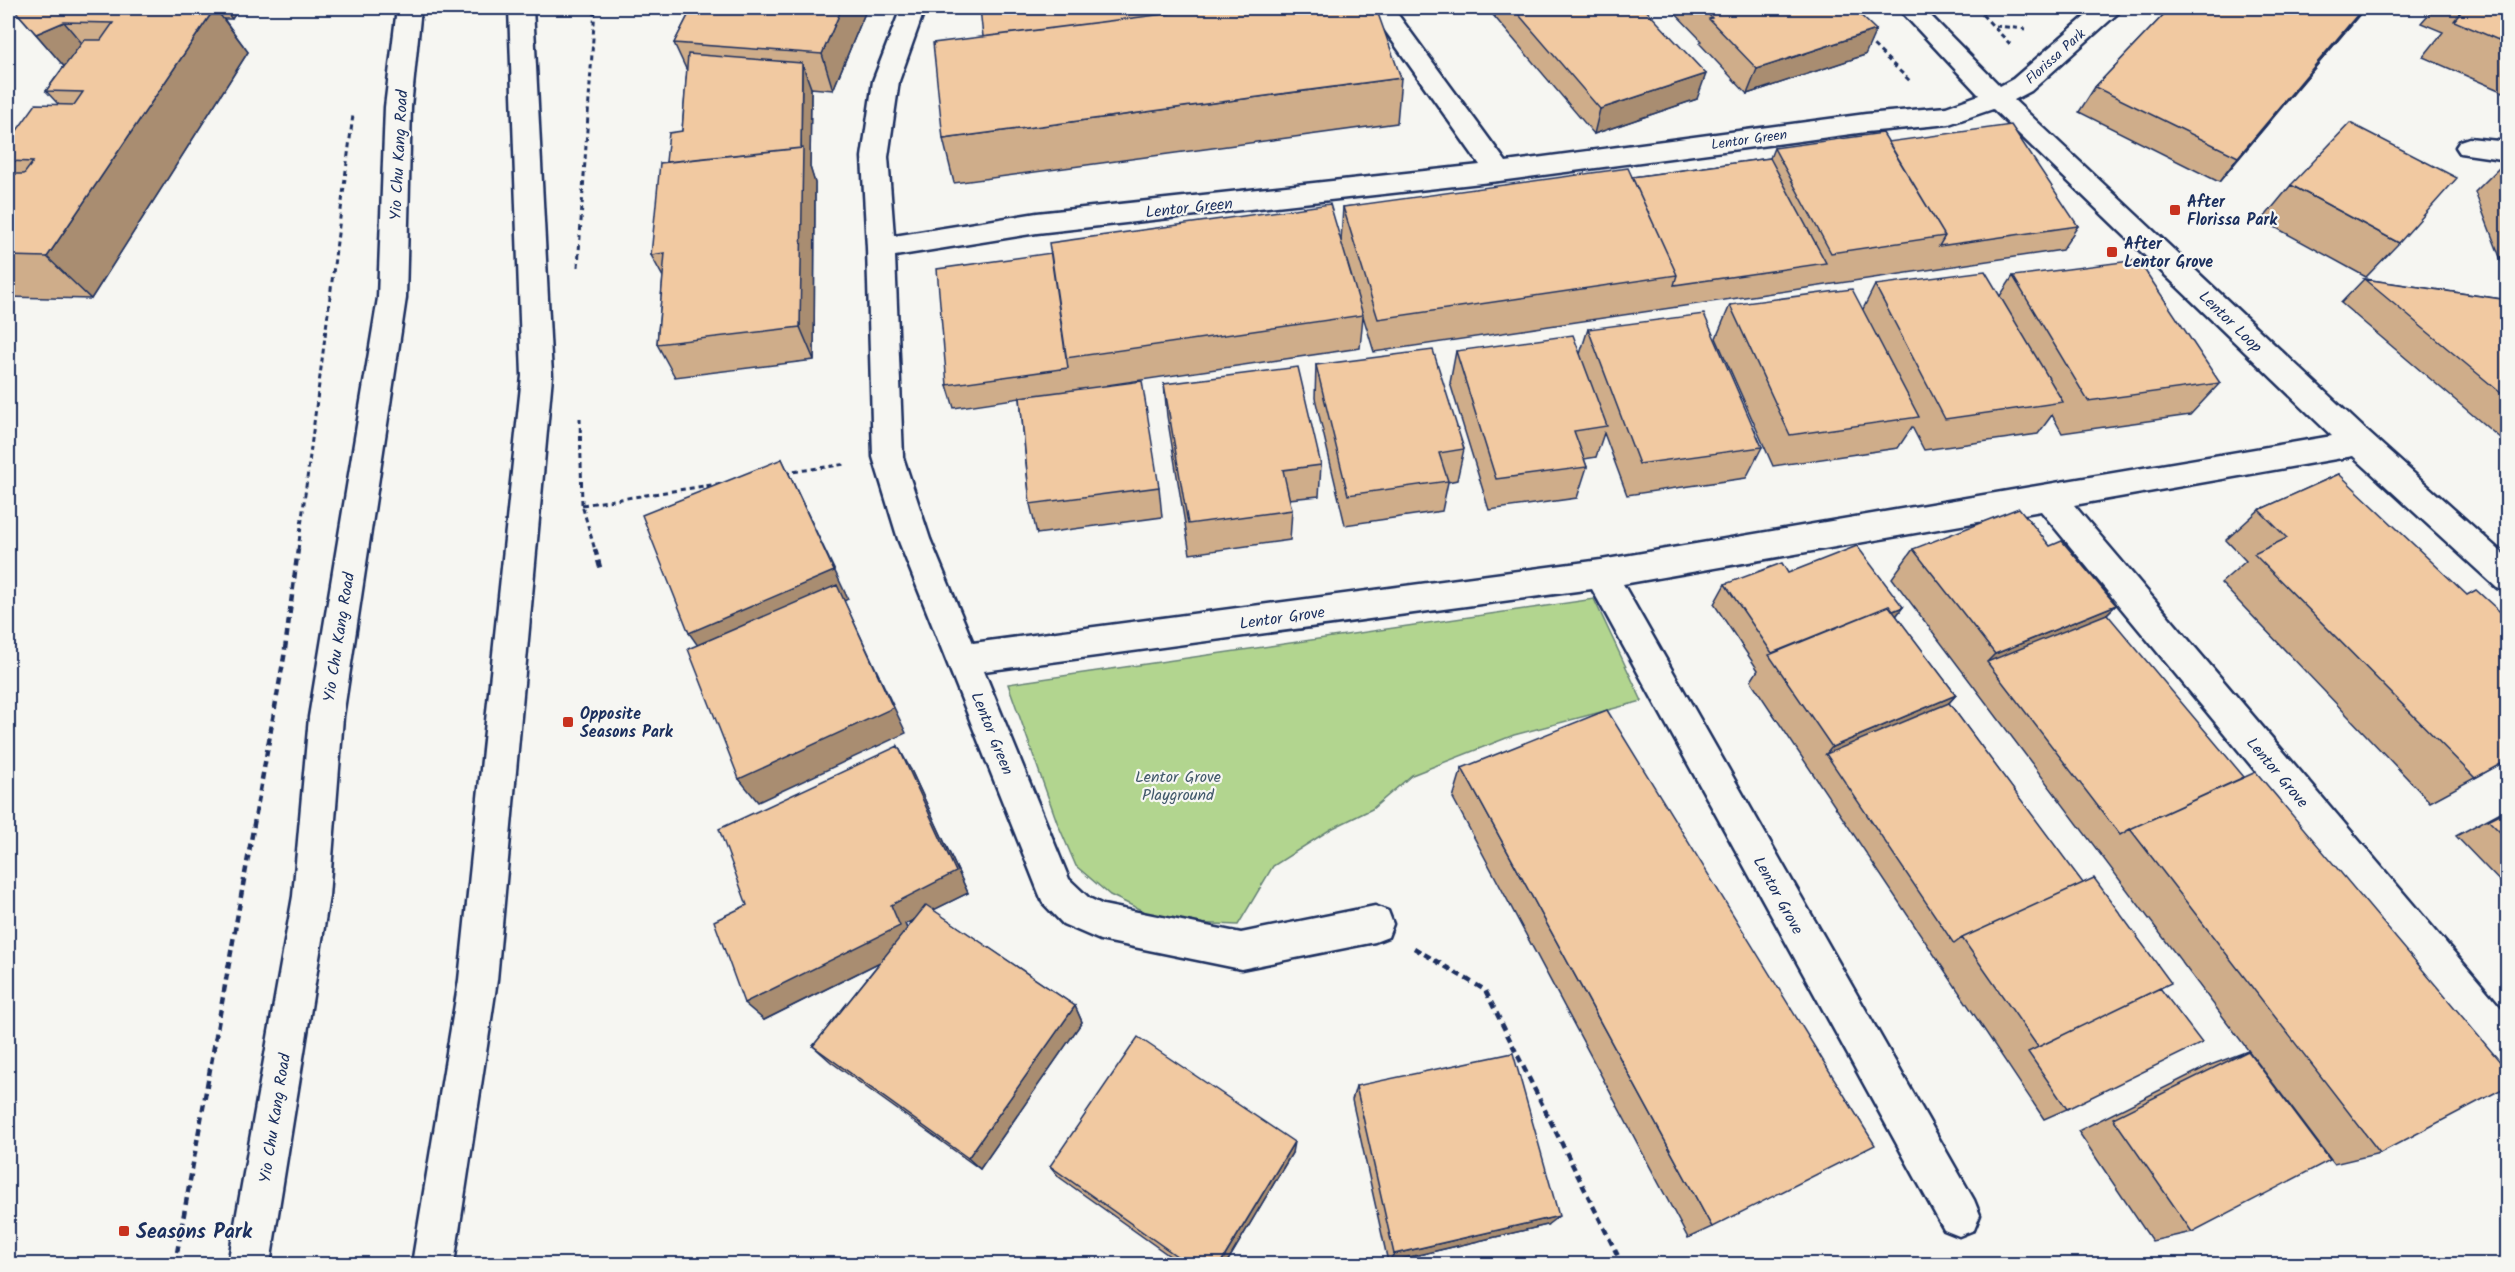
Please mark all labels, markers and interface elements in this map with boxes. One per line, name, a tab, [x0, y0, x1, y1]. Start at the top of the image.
street label: Florissa Park	[2021, 23, 2091, 90]
street label: Yio Chu Kang Road	[384, 88, 415, 221]
street label: Lentor Green	[1710, 124, 1789, 156]
place label: After Florissa Park	[2187, 190, 2278, 233]
street label: Lentor Green	[1144, 191, 1234, 226]
marker: After Florissa Park	[2168, 203, 2182, 217]
place label: After Lentor Grove	[2124, 232, 2213, 275]
marker: After Lentor Grove	[2105, 245, 2119, 259]
street label: Lentor Loop	[2192, 285, 2268, 359]
street label: Yio Chu Kang Road	[317, 570, 362, 704]
street label: Lentor Grove	[1238, 600, 1326, 637]
street label: Lentor Green	[964, 688, 1020, 779]
place label: Opposite Seasons Park	[580, 702, 674, 745]
marker: Opposite Seasons Park	[561, 715, 575, 729]
street label: Lentor Grove	[2240, 732, 2314, 814]
park label: Lentor Grove Playground	[1135, 765, 1221, 808]
street label: Lentor Grove	[1746, 852, 1809, 939]
street label: Yio Chu Kang Road	[253, 1051, 298, 1185]
place label: Seasons Park	[136, 1217, 253, 1249]
marker: Seasons Park	[117, 1224, 131, 1238]

